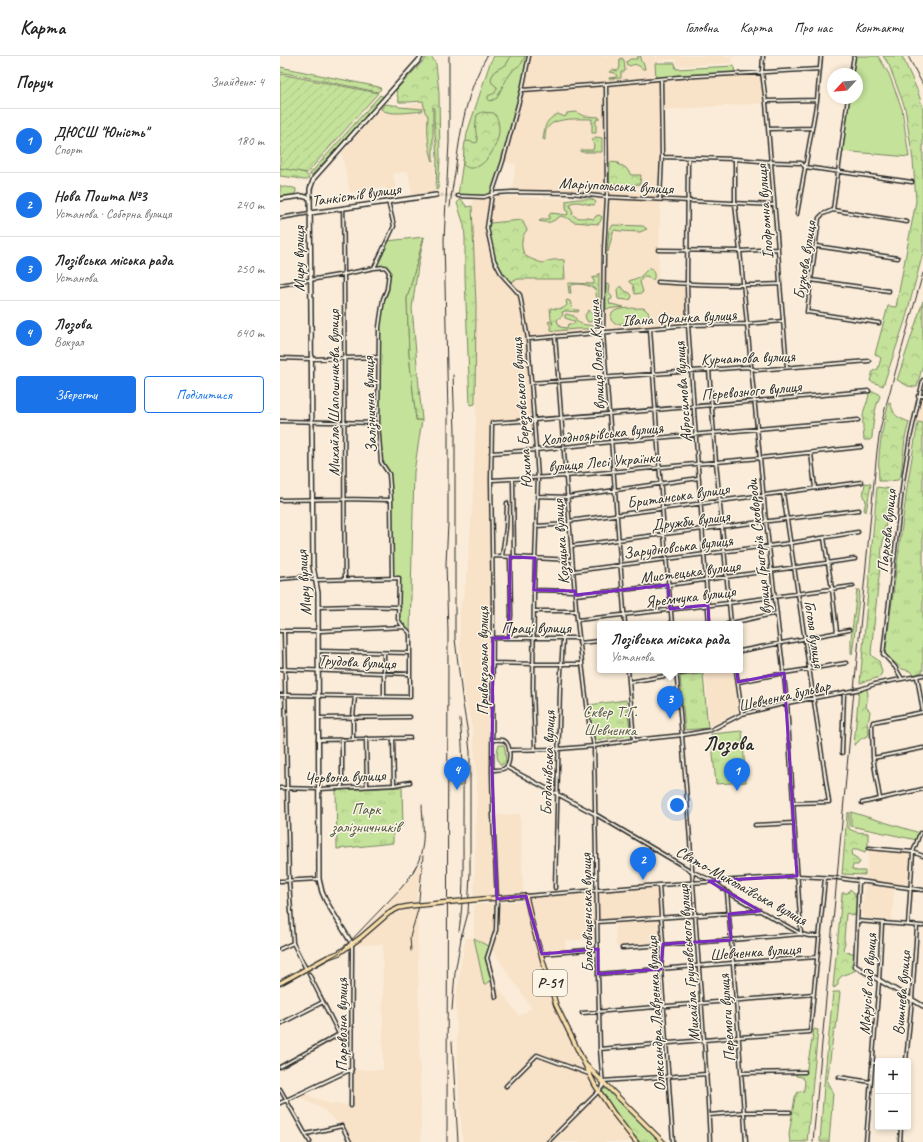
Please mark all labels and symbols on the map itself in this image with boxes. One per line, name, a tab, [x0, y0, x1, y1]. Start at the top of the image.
north arrow	[827, 68, 863, 104]
street label: Іподромна вулиця	[752, 163, 778, 260]
street label: Маріупольська вулиця	[558, 173, 675, 199]
street label: Танкістів вулиця	[310, 179, 403, 211]
street label: Бузкова вулиця	[789, 218, 821, 301]
street label: Миру вулиця	[289, 225, 309, 292]
street label: вулиця Олега Куцина	[584, 298, 610, 410]
street label: Івана Франка вулиця	[621, 305, 738, 331]
street label: Михайла Шапошникова вулиця	[324, 308, 344, 476]
street label: Юхима Березовського вулиця	[507, 336, 537, 489]
street label: Абросимова вулиця	[669, 340, 696, 443]
street label: Курчатова вулиця	[700, 346, 797, 370]
street label: Залізнична вулиця	[358, 355, 382, 453]
street label: Перевозного вулиця	[700, 377, 803, 405]
street label: Холодноярівська вулиця	[540, 418, 665, 450]
street label: вулиця Лесі Українки	[547, 447, 662, 477]
street label: вулиця Григорія Сковороди	[742, 477, 776, 616]
street label: Британська вулиця	[626, 479, 732, 513]
street label: Паркова вулиця	[873, 487, 901, 574]
street label: Козацька вулиця	[548, 497, 574, 585]
street label: Дружби вулиця	[650, 506, 731, 536]
street label: Зарудновська вулиця	[622, 530, 735, 564]
street label: Миру вулиця	[292, 549, 316, 616]
street label: Мистецька вулиця	[639, 556, 743, 588]
street label: Яремчука вулиця	[644, 581, 738, 612]
street label: Гоголя вулиця	[799, 600, 829, 670]
street label: Привокзальна вулиця	[473, 605, 493, 715]
street label: Праці вулиця	[501, 618, 572, 638]
street label: Трудова вулиця	[318, 650, 397, 674]
street label: Шевченка бульвар	[736, 675, 833, 716]
pin: 3	[657, 686, 683, 719]
park label: Сквер Т.Г. Шевченка	[583, 702, 638, 740]
street label: Богданівська вулиця	[536, 709, 560, 816]
district label: Лозова	[703, 731, 755, 757]
pin: 4	[444, 757, 470, 790]
pin: 1	[724, 758, 750, 791]
street label: Червона вулиця	[304, 766, 387, 788]
your location	[667, 795, 687, 815]
park label: Парк залізничників	[330, 799, 405, 837]
street label: Свято-Миколаївська вулиця	[672, 841, 812, 931]
pin: 2	[630, 847, 656, 880]
street label: Благовіщенська вулиця	[576, 852, 598, 973]
street label: Михайла Грушевського вулиця	[673, 883, 704, 1042]
street label: Мáрусів сад вулиця	[854, 932, 882, 1035]
street label: Олександра Лавренка вулиця	[642, 934, 670, 1092]
street label: Шевченка вулиця	[709, 939, 803, 965]
street label: Вишнева вулиця	[888, 949, 916, 1036]
road number: Р-51	[533, 970, 567, 996]
street label: Перемоги вулиця	[714, 972, 740, 1063]
street label: Паровозна вулиця	[332, 977, 352, 1072]

